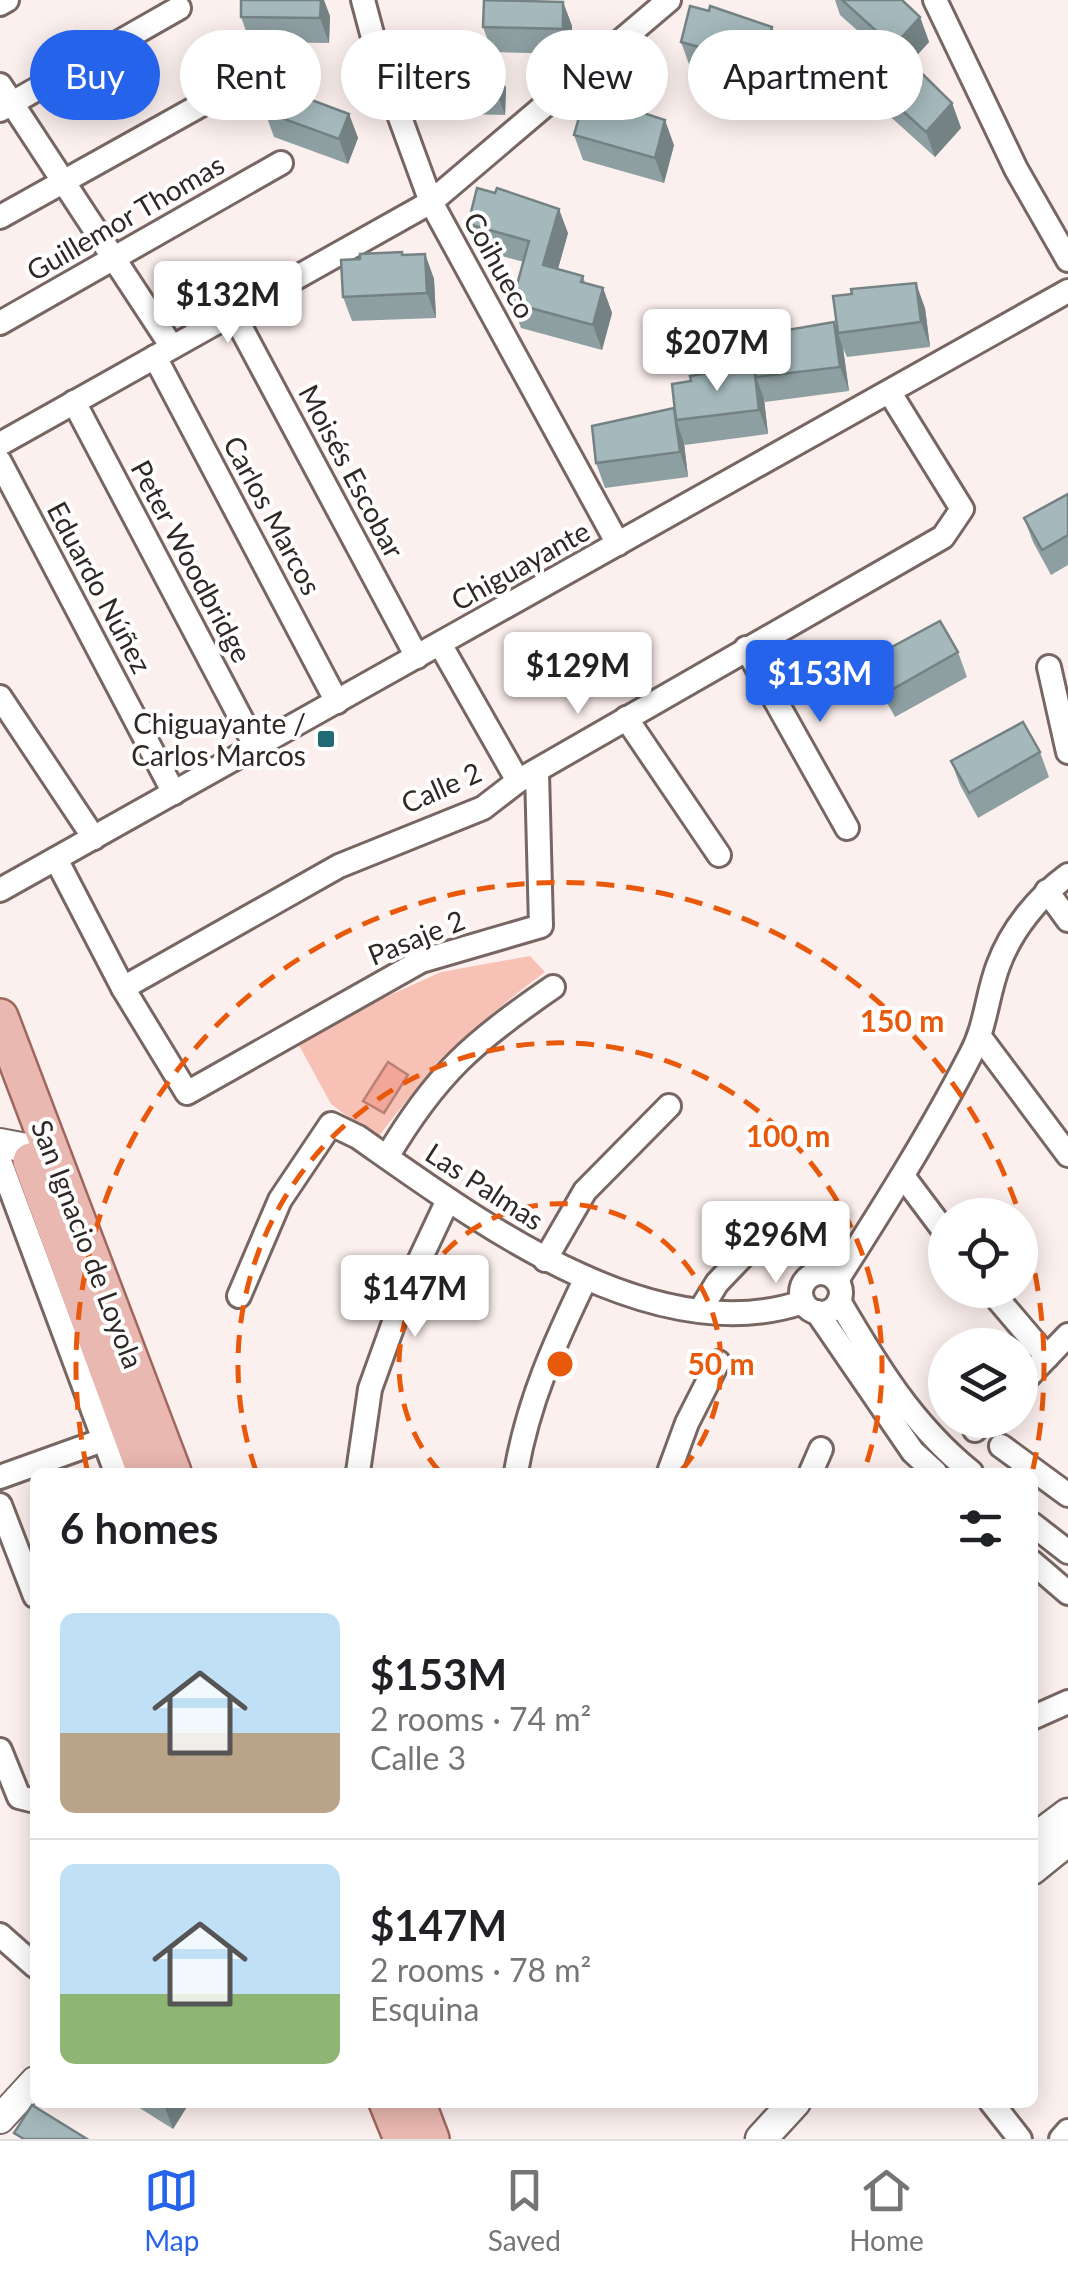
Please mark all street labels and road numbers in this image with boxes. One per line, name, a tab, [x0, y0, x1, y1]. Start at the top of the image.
street label: Guillemor Thomas	[20, 147, 230, 287]
street label: Coihueco	[457, 206, 543, 324]
street label: Moisés Escobar	[292, 379, 412, 563]
street label: Carlos Marcos	[217, 430, 329, 600]
street label: Peter Woodbridge	[124, 454, 260, 668]
street label: Eduardo Núñez	[41, 496, 159, 678]
street label: Chiguayante	[445, 513, 595, 617]
street label: Calle 2	[396, 754, 486, 820]
street label: Pasaje 2	[363, 902, 469, 972]
street label: San Ignacio de Loyola	[25, 1115, 151, 1373]
street label: Las Palmas	[420, 1135, 550, 1237]

